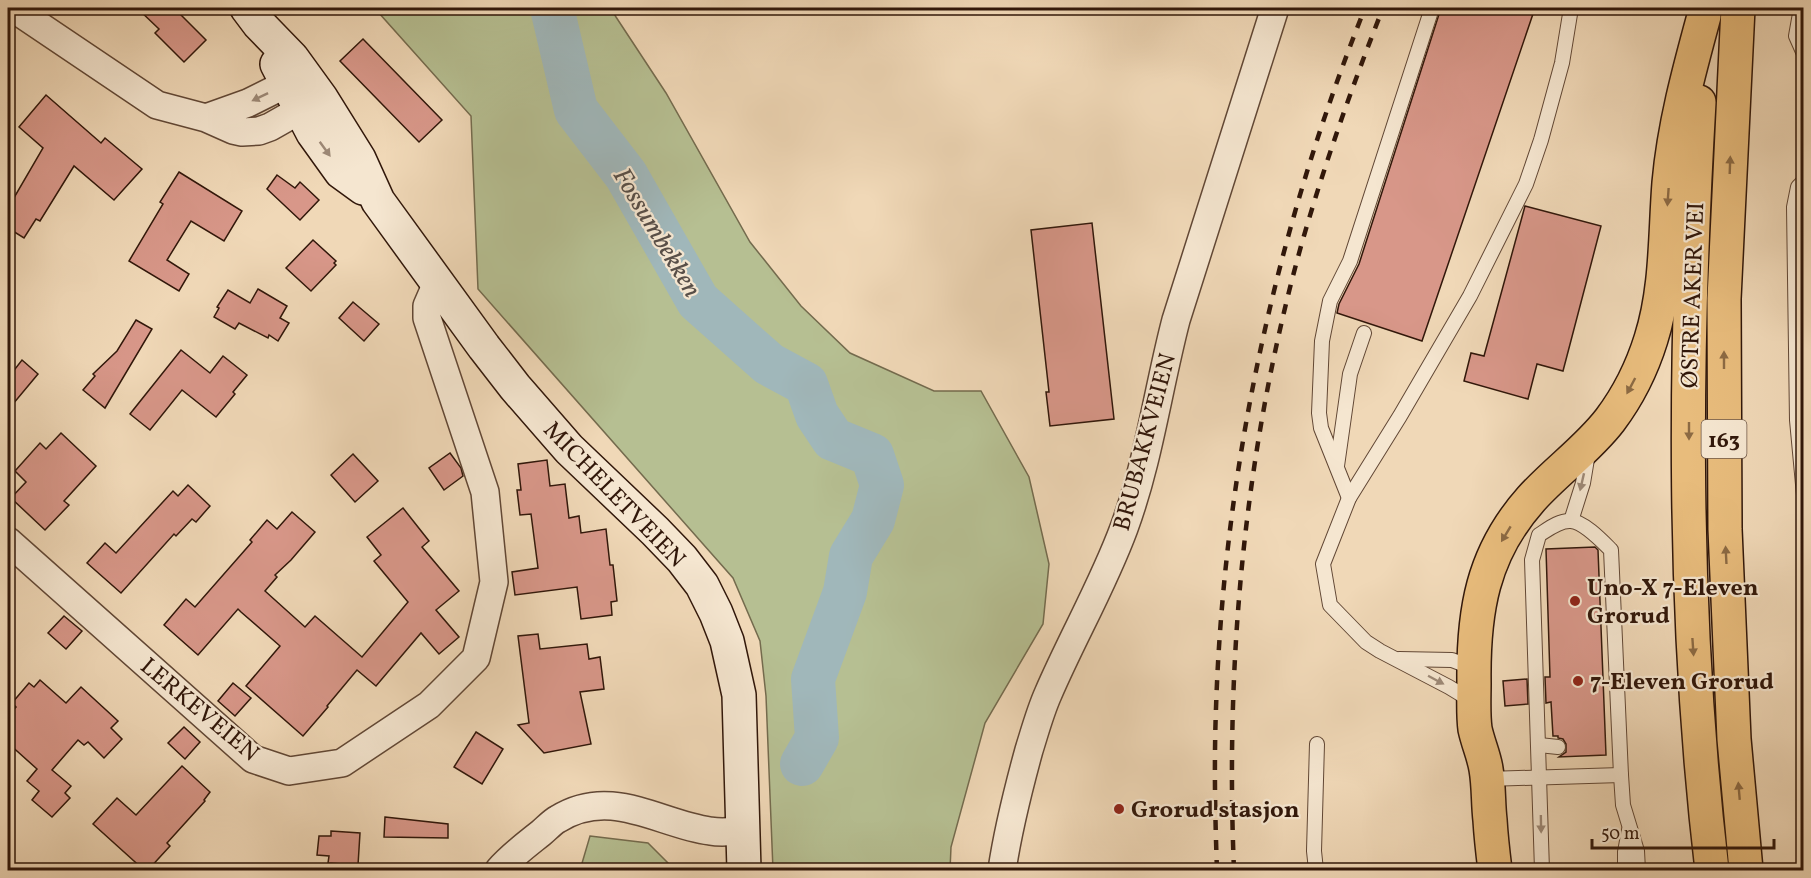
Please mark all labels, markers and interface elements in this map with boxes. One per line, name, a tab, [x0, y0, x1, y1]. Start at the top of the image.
one-way arrow	[252, 92, 269, 101]
one-way arrow	[319, 141, 331, 157]
one-way arrow	[1725, 155, 1734, 174]
water label: Fossumbekken	[603, 161, 709, 305]
one-way arrow	[1664, 187, 1673, 206]
street label: ØSTRE AKER VEI	[1674, 201, 1714, 389]
street label: BRUBAKKVEIEN	[1106, 350, 1186, 535]
one-way arrow	[1719, 350, 1729, 369]
one-way arrow	[1626, 378, 1636, 395]
street label: MICHELETVEIEN	[535, 415, 692, 576]
road number: 163	[1702, 420, 1746, 458]
one-way arrow	[1684, 422, 1694, 441]
one-way arrow	[1577, 473, 1587, 491]
one-way arrow	[1501, 526, 1511, 543]
one-way arrow	[1722, 545, 1731, 564]
place label: Uno-X 7-Eleven Grorud	[1587, 572, 1759, 634]
marker: Uno-X 7-Eleven Grorud	[1568, 594, 1582, 608]
one-way arrow	[1688, 638, 1698, 657]
street label: LERKEVEIEN	[132, 651, 266, 771]
place label: 7-Eleven Grorud	[1590, 666, 1774, 700]
marker: 7-Eleven Grorud	[1571, 674, 1585, 688]
one-way arrow	[1427, 675, 1445, 685]
one-way arrow	[1734, 782, 1743, 801]
place label: Grorud stasjon	[1131, 794, 1300, 828]
marker: Grorud stasjon	[1112, 802, 1126, 816]
scale bar	[1592, 812, 1774, 850]
one-way arrow	[1536, 814, 1546, 833]
text: 50 m	[1601, 822, 1640, 847]

